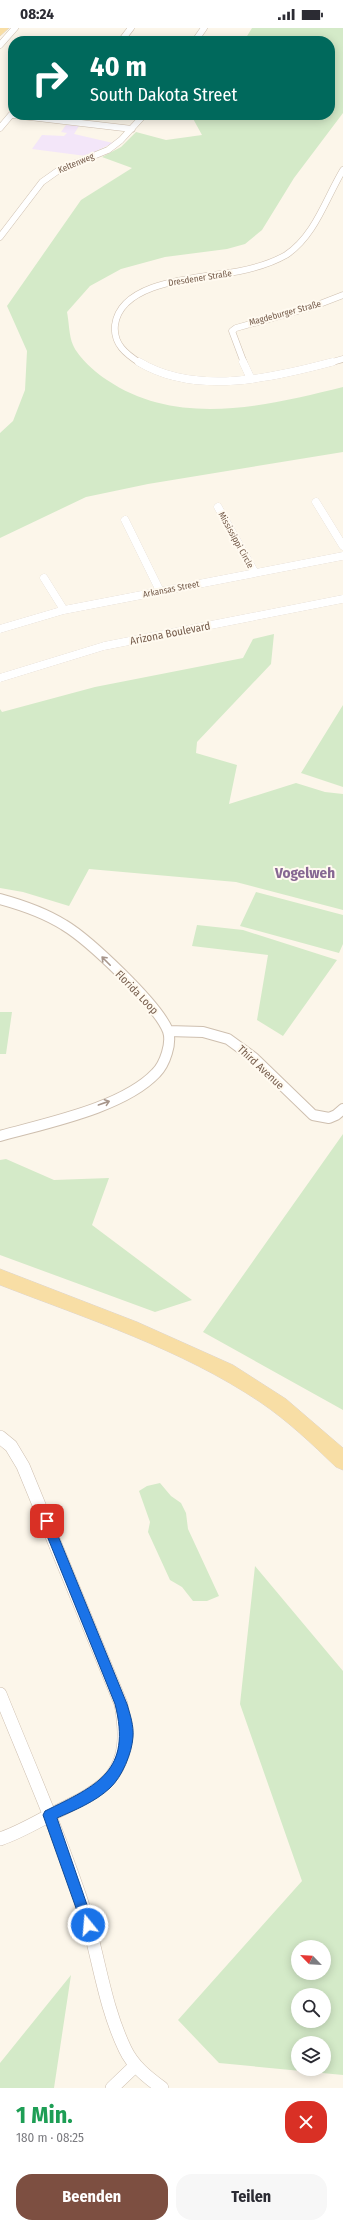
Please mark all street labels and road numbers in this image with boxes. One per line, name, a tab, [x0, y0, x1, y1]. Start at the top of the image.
street label: Keltenweg	[57, 151, 96, 175]
street label: Dresdener Straße	[168, 268, 233, 288]
street label: Magdeburger Straße	[248, 298, 323, 327]
street label: Mississippi Circle	[216, 510, 256, 570]
street label: Arkansas Street	[142, 579, 200, 599]
street label: Arizona Boulevard	[129, 619, 211, 648]
street label: Florida Loop	[113, 968, 161, 1017]
street label: Third Avenue	[235, 1043, 287, 1092]

